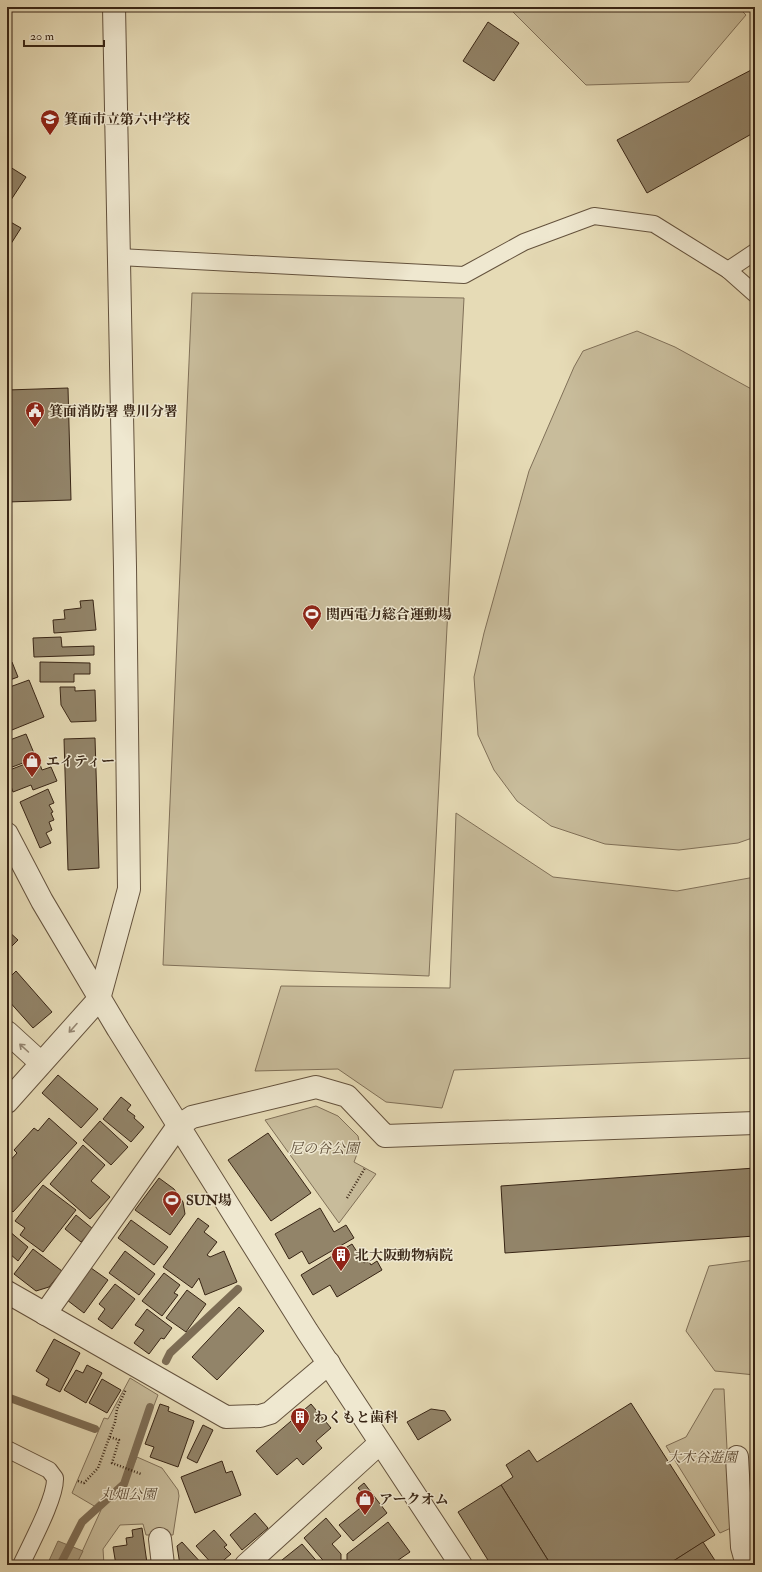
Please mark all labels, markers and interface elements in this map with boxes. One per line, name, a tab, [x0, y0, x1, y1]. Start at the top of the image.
scale bar	[24, 22, 104, 48]
text: 20 m	[30, 29, 55, 44]
school or university icon: 箕面市立第六中学校	[39, 108, 61, 136]
place label: 箕面市立第六中学校	[64, 111, 190, 128]
public building icon: 箕面消防署 豊川分署	[24, 400, 46, 428]
place label: 箕面消防署 豊川分署	[49, 403, 178, 420]
sports icon: 関西電力総合運動場	[301, 603, 323, 631]
place label: 関西電力総合運動場	[326, 606, 452, 623]
shop icon: エイティー	[21, 750, 43, 778]
place label: エイティー	[46, 753, 115, 770]
one-way arrow	[69, 1022, 78, 1033]
one-way arrow	[19, 1043, 29, 1052]
park label: 尼の谷公園	[289, 1140, 361, 1157]
sports icon: SUN場	[161, 1189, 183, 1217]
place label: SUN場	[186, 1192, 232, 1209]
building icon: 北大阪動物病院	[330, 1244, 352, 1272]
place label: 北大阪動物病院	[355, 1247, 453, 1264]
building icon: わくもと歯科	[289, 1406, 311, 1434]
place label: わくもと歯科	[314, 1409, 399, 1426]
park label: 大木谷遊園	[667, 1449, 739, 1466]
park label: 丸畑公園	[100, 1486, 158, 1503]
shop icon: アークオム	[354, 1488, 376, 1516]
place label: アークオム	[379, 1491, 449, 1508]

